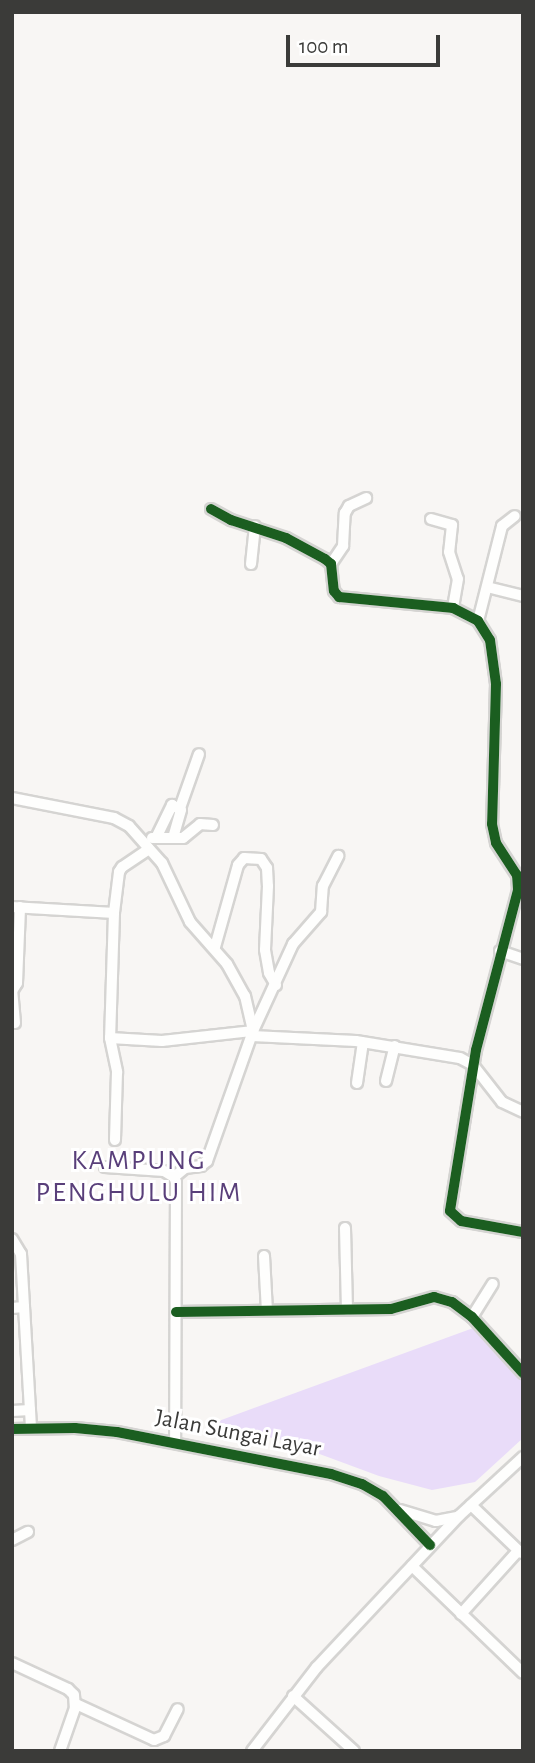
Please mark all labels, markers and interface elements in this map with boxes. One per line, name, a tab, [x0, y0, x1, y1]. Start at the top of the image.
scale bar	[290, 21, 444, 65]
text: 100 m	[299, 36, 349, 57]
district label: KAMPUNG PENGHULU HIM	[37, 1144, 241, 1210]
street label: Jalan Sungai Layar	[153, 1404, 323, 1464]

